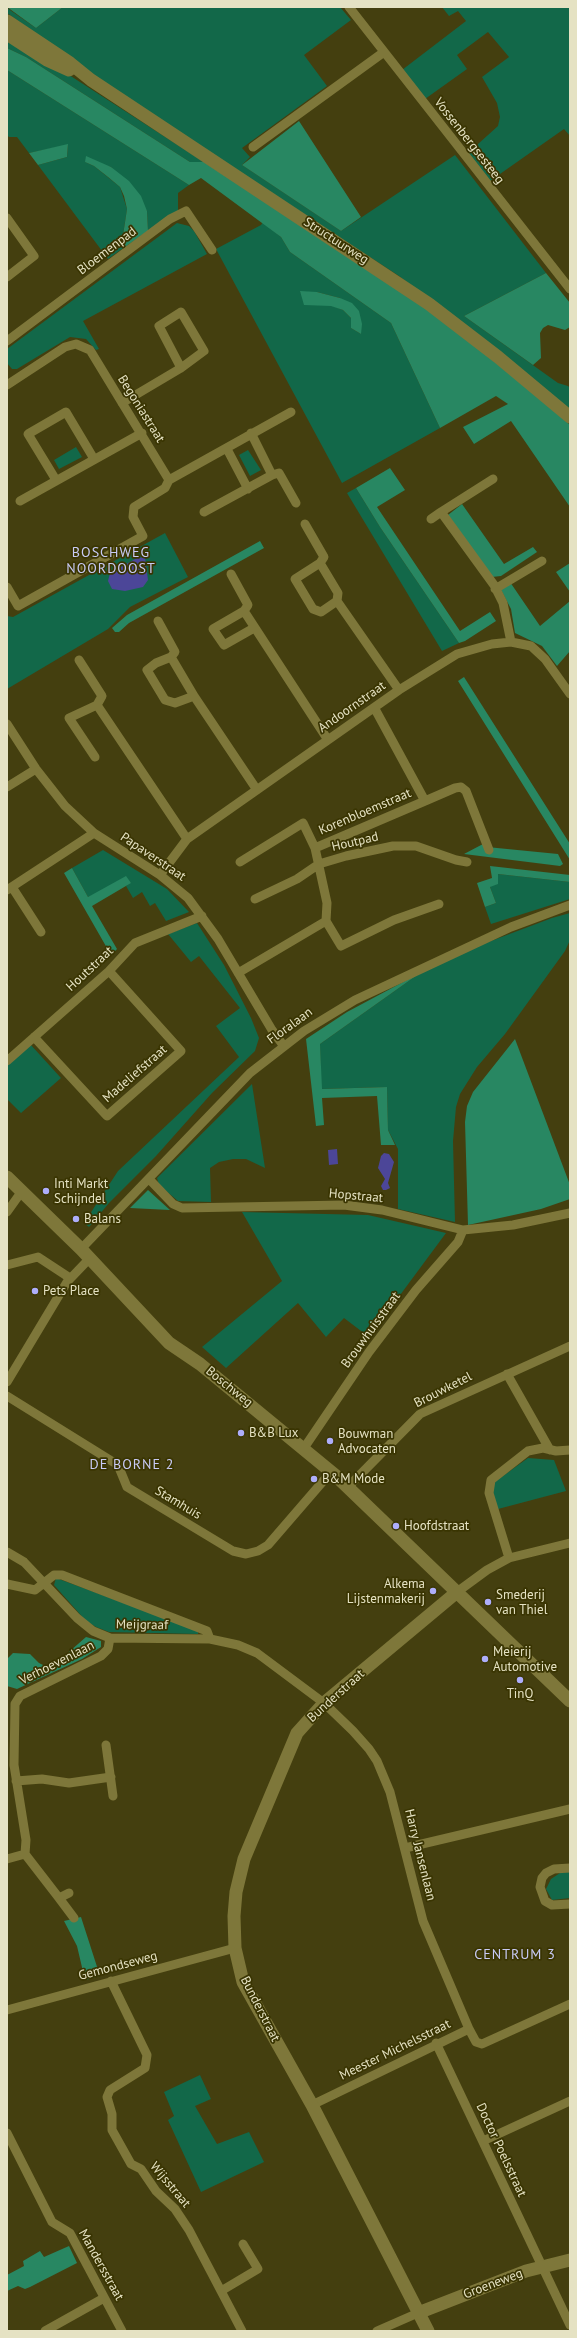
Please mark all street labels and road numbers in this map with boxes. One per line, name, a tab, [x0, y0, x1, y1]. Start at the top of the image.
street label: Vossenbergsesteeg	[431, 95, 507, 187]
street label: Structuurweg	[301, 214, 371, 268]
street label: Bloemenpad	[74, 224, 140, 278]
street label: Begoniastraat	[114, 372, 168, 446]
street label: Andoornstraat	[315, 678, 389, 736]
street label: Korenbloemstraat	[316, 785, 414, 839]
street label: Papaverstraat	[117, 829, 189, 885]
street label: Houtpad	[330, 829, 380, 855]
street label: Houtstraat	[63, 943, 117, 995]
street label: Floralaan	[264, 1004, 316, 1048]
street label: Madeliefstraat	[100, 1042, 170, 1106]
street label: Hopstraat	[328, 1186, 384, 1206]
street label: Brouwhuisstraat	[338, 1289, 404, 1371]
street label: Boschweg	[202, 1363, 256, 1411]
street label: Brouwketel	[411, 1369, 475, 1411]
street label: Stamhuis	[152, 1483, 204, 1523]
street label: Meijgraaf	[116, 1617, 168, 1633]
street label: Verhoevenlaan	[17, 1638, 97, 1688]
street label: Bunderstraat	[304, 1666, 368, 1726]
street label: Harry Jansenlaan	[401, 1808, 439, 1902]
street label: Gemondseweg	[77, 1948, 159, 1984]
street label: Bunderstraat	[237, 1974, 283, 2044]
street label: Meester Michelsstraat	[337, 2016, 453, 2084]
street label: Doctor Poelsstraat	[472, 2101, 530, 2199]
street label: Wijsstraat	[146, 2159, 194, 2211]
street label: Mandersstraat	[75, 2227, 127, 2303]
street label: Groeneweg	[461, 2266, 525, 2302]

